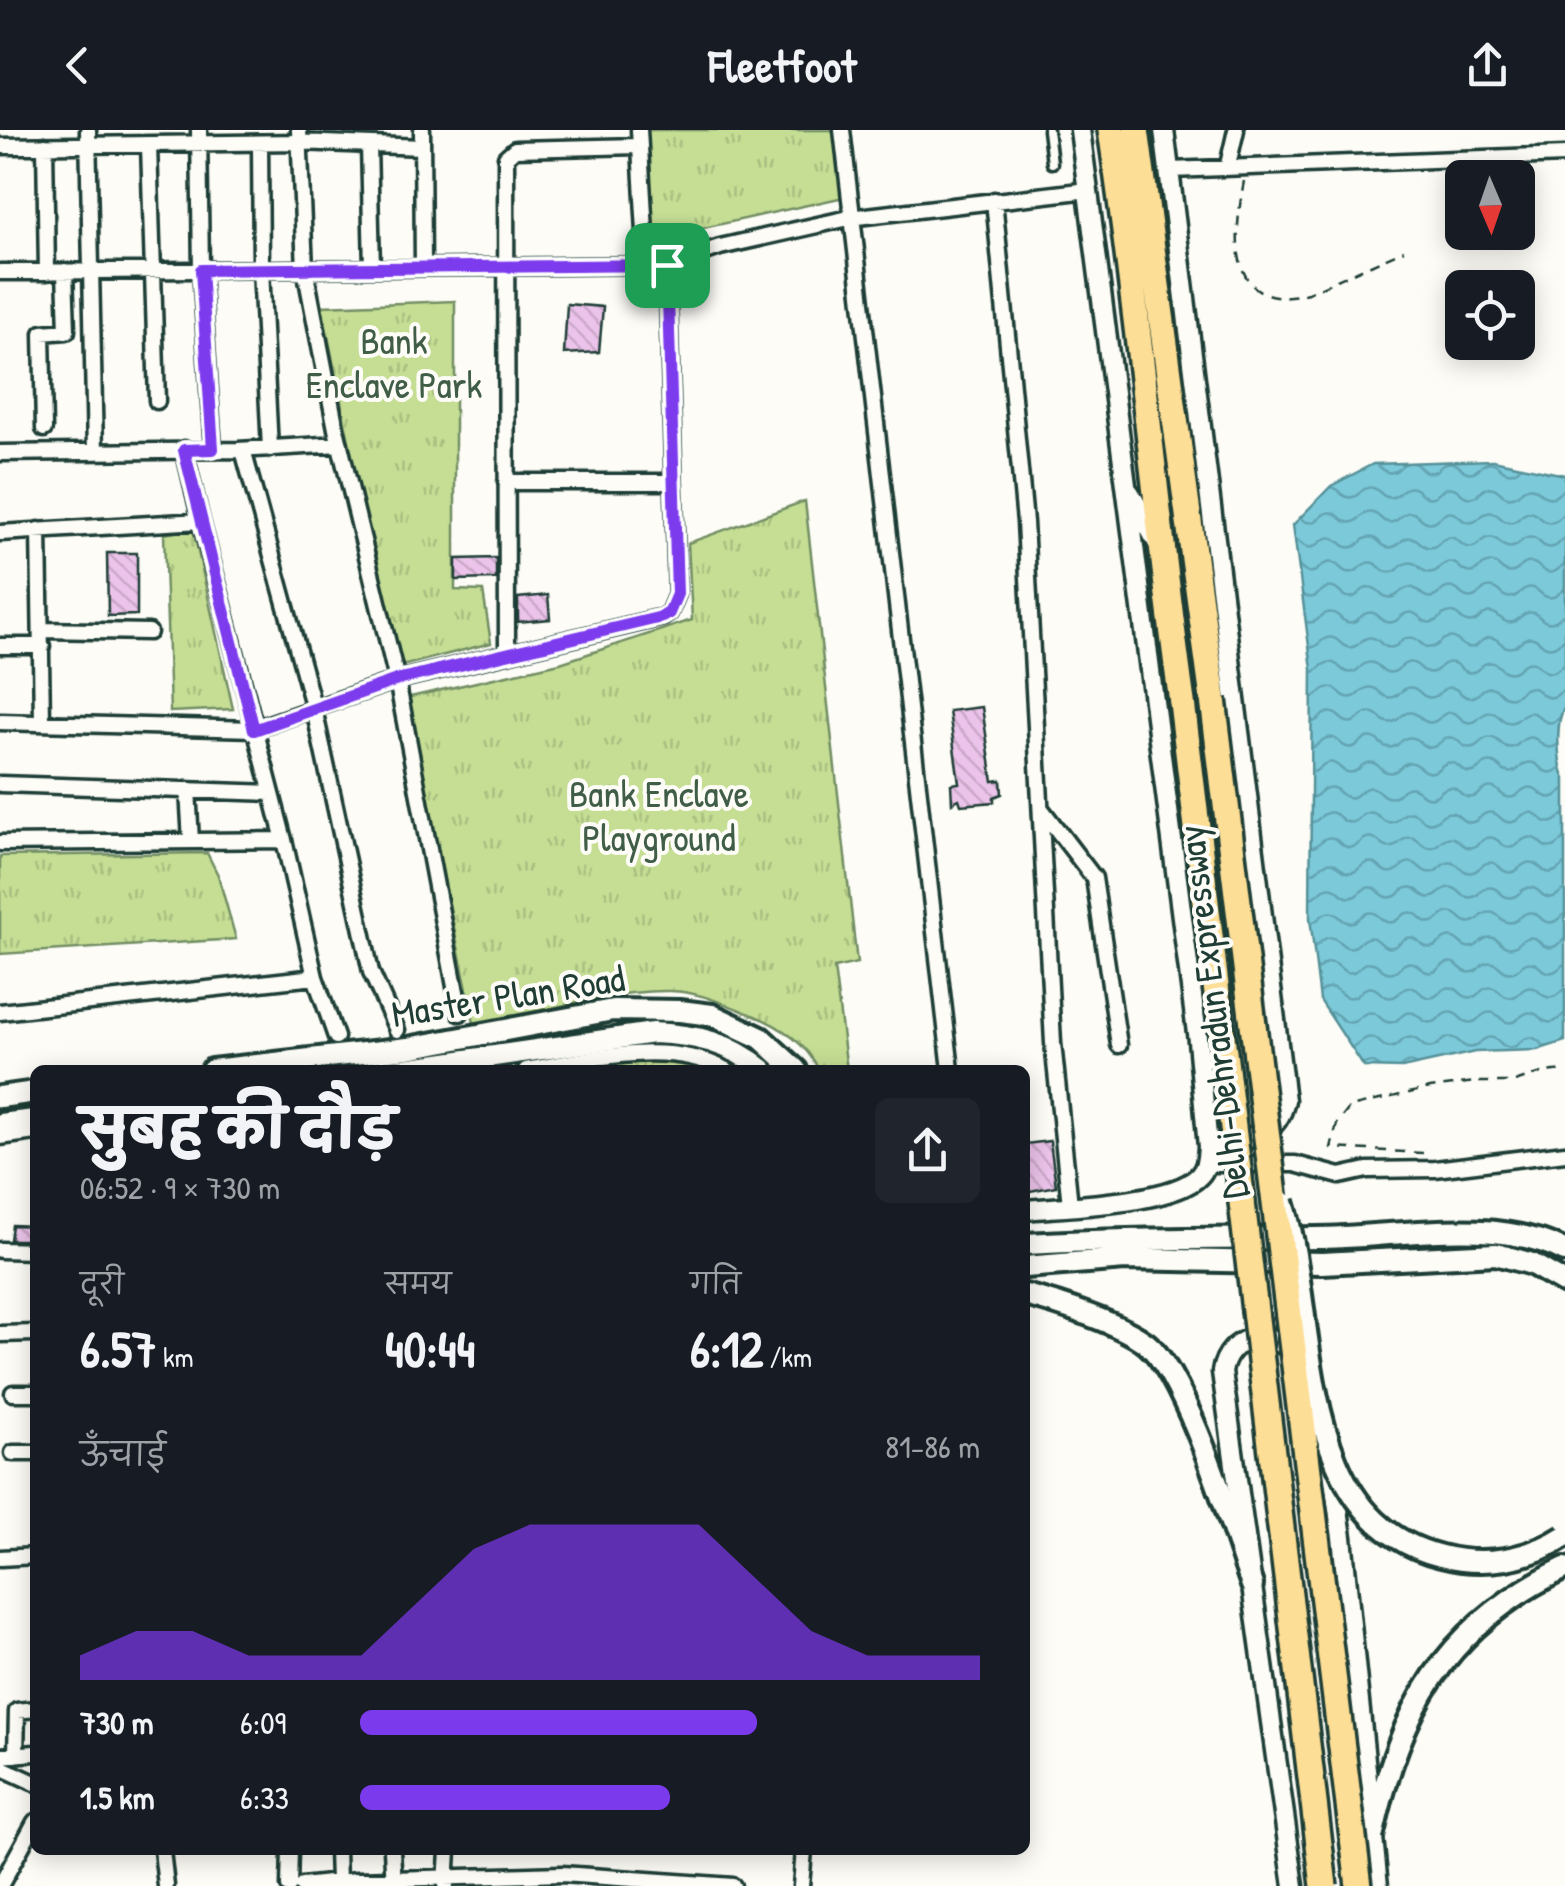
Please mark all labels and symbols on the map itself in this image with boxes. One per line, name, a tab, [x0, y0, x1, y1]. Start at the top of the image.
north arrow	[1445, 160, 1535, 250]
pin	[625, 223, 710, 308]
park label: Bank Enclave Park	[306, 314, 482, 410]
park label: Bank Enclave Playground	[569, 767, 749, 863]
street label: Delhi-Dehradun Expressway	[1163, 823, 1261, 1202]
street label: Master Plan Road	[388, 951, 628, 1039]

